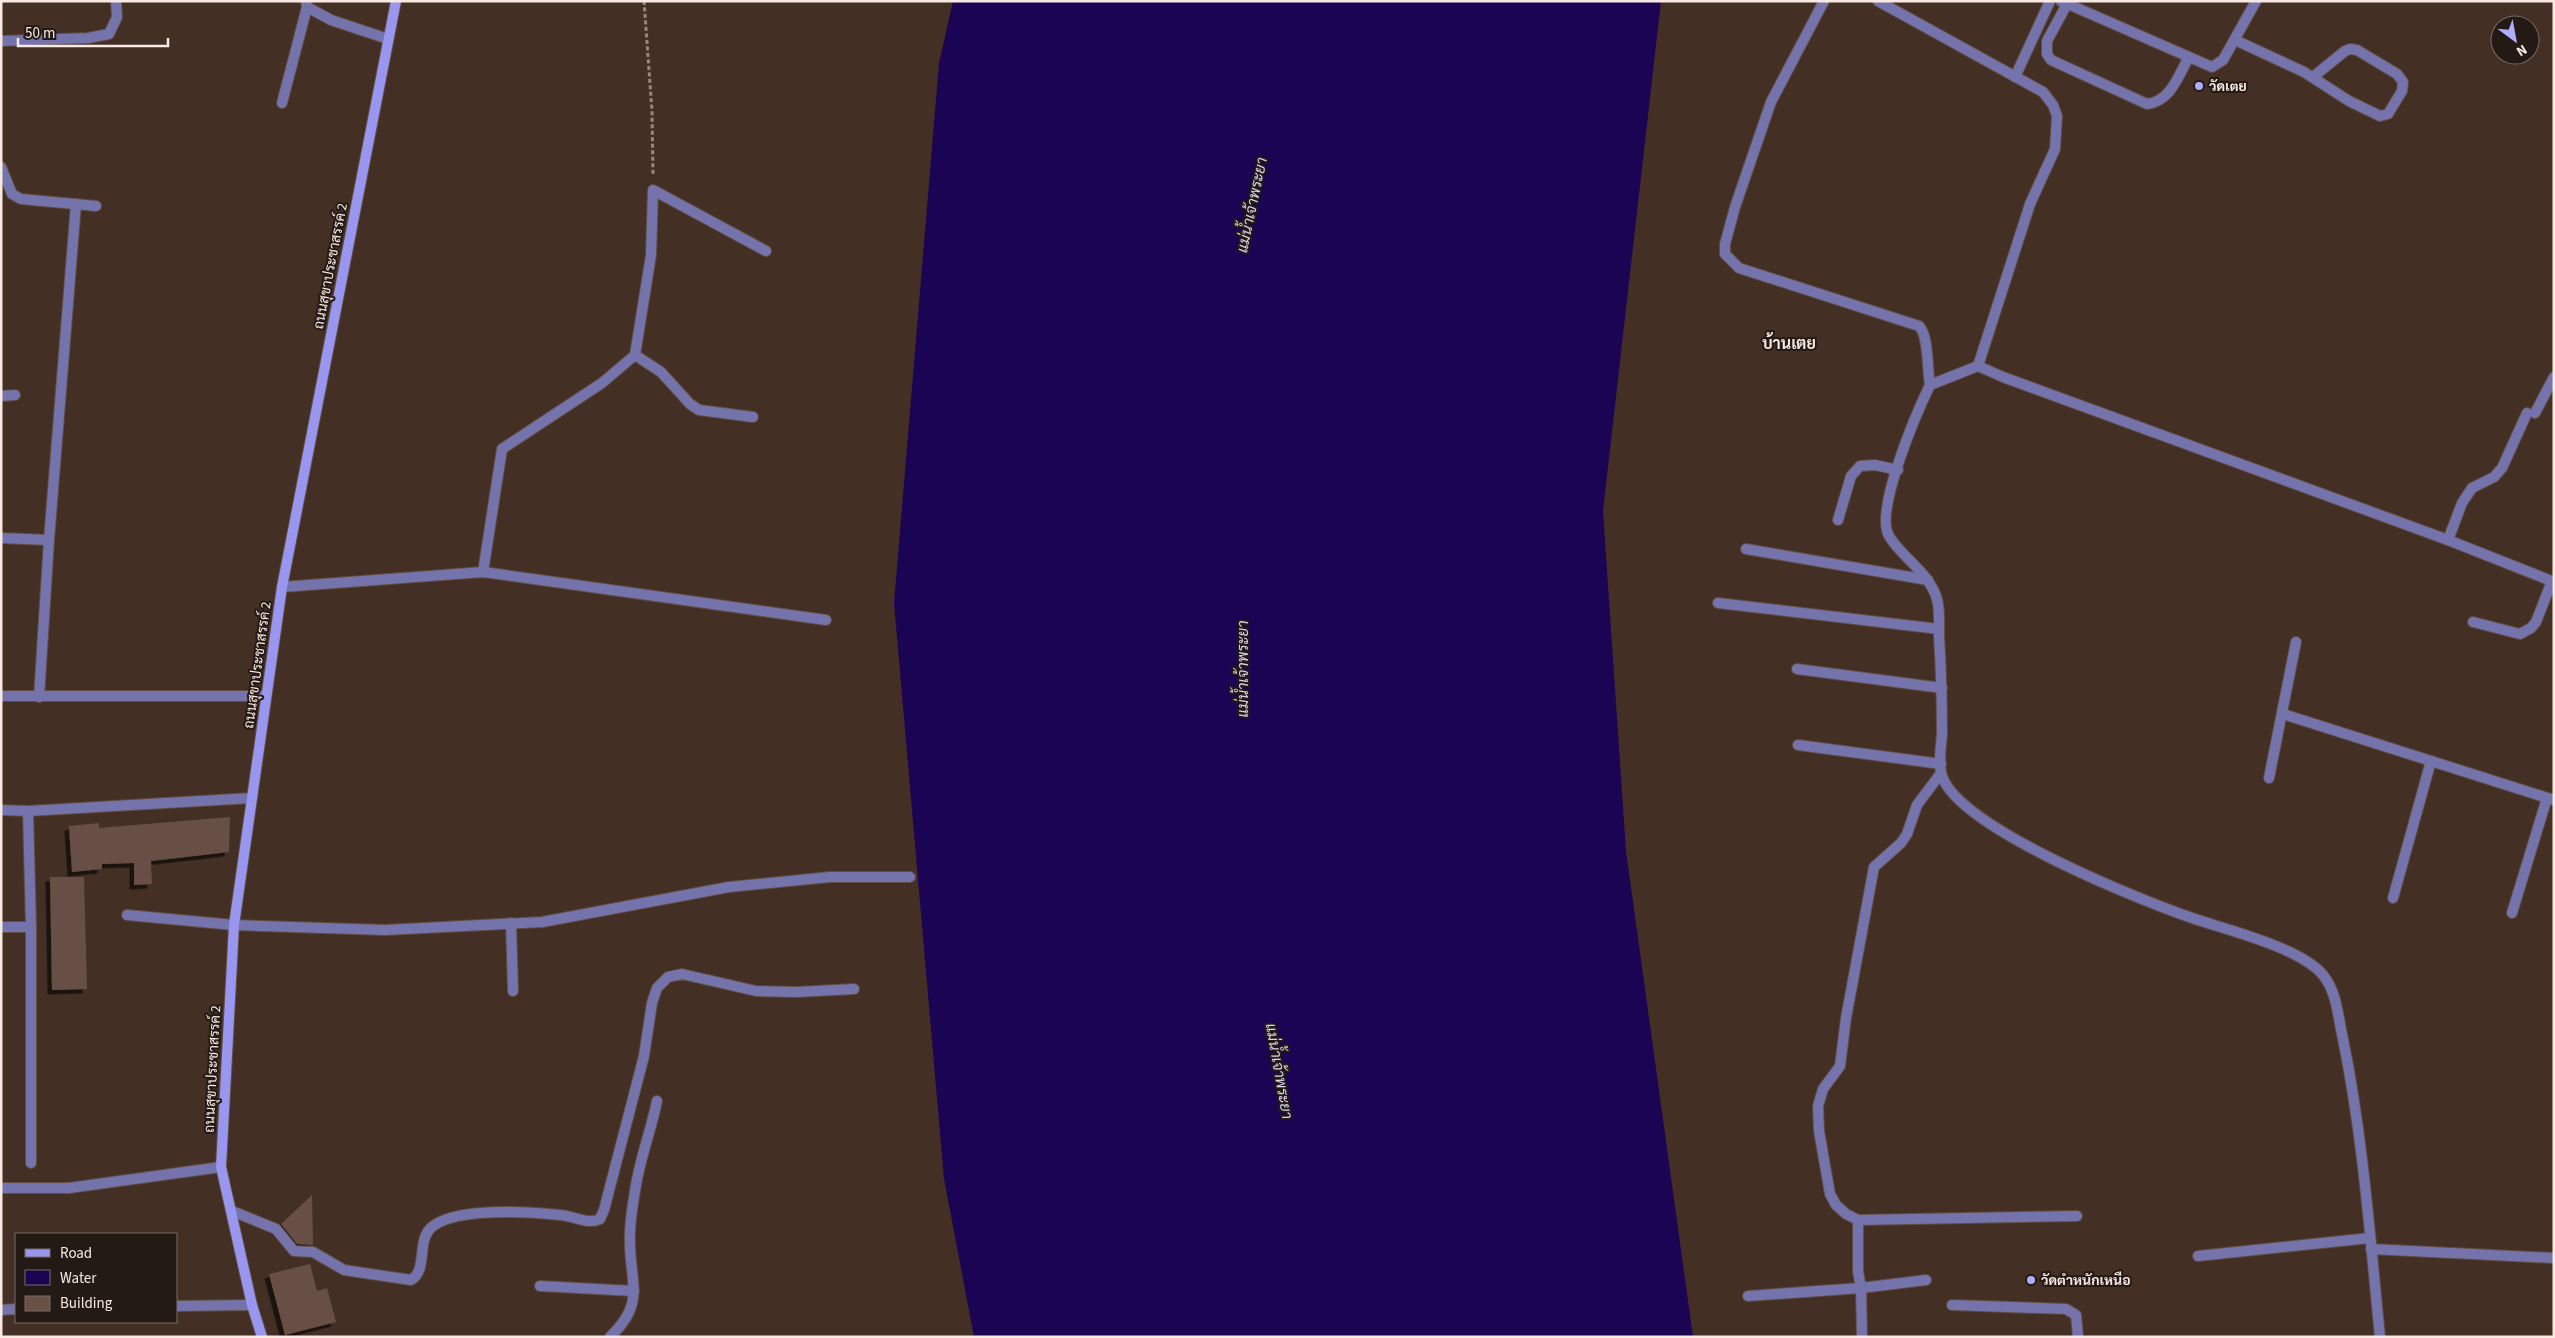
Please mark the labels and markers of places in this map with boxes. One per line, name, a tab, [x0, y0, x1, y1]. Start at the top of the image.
place label: วัดเตย	[2209, 77, 2247, 97]
marker: วัดเตย	[2193, 80, 2205, 92]
place label: วัดตำหนักเหนือ	[2041, 1271, 2131, 1291]
marker: วัดตำหนักเหนือ	[2025, 1274, 2037, 1286]

